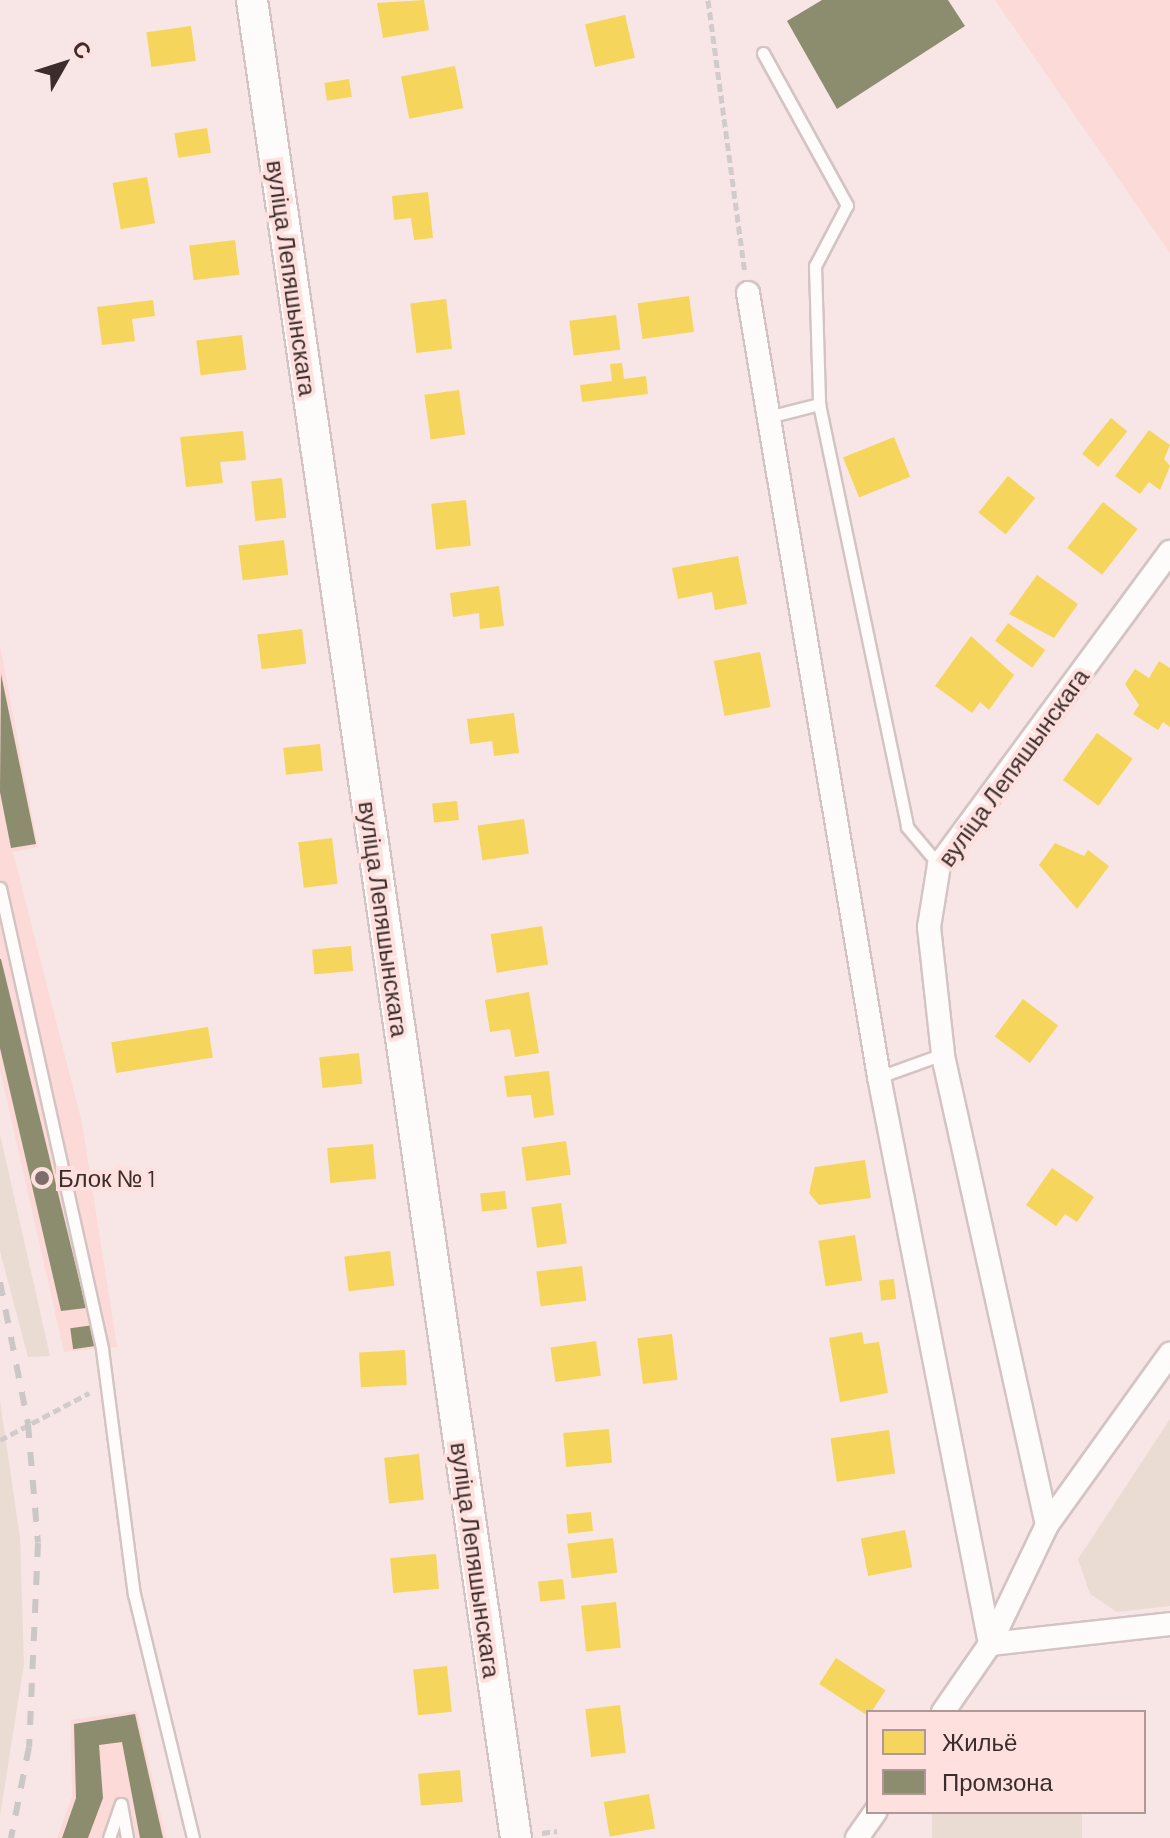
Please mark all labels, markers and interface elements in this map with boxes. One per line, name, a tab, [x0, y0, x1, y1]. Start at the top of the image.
north arrow	[24, 24, 104, 104]
text: С	[68, 35, 98, 63]
street label: вуліца Лепяшынскага	[261, 158, 323, 398]
street label: вуліца Лепяшынскага	[931, 662, 1095, 872]
street label: вуліца Лепяшынскага	[353, 799, 415, 1039]
place label: Блок № 1	[58, 1164, 155, 1192]
marker: Блок № 1	[33, 1169, 51, 1187]
street label: вуліца Лепяшынскага	[445, 1440, 507, 1680]
legend	[866, 1710, 1146, 1814]
text: Жильё	[942, 1727, 1017, 1756]
text: Промзона	[942, 1767, 1053, 1796]

